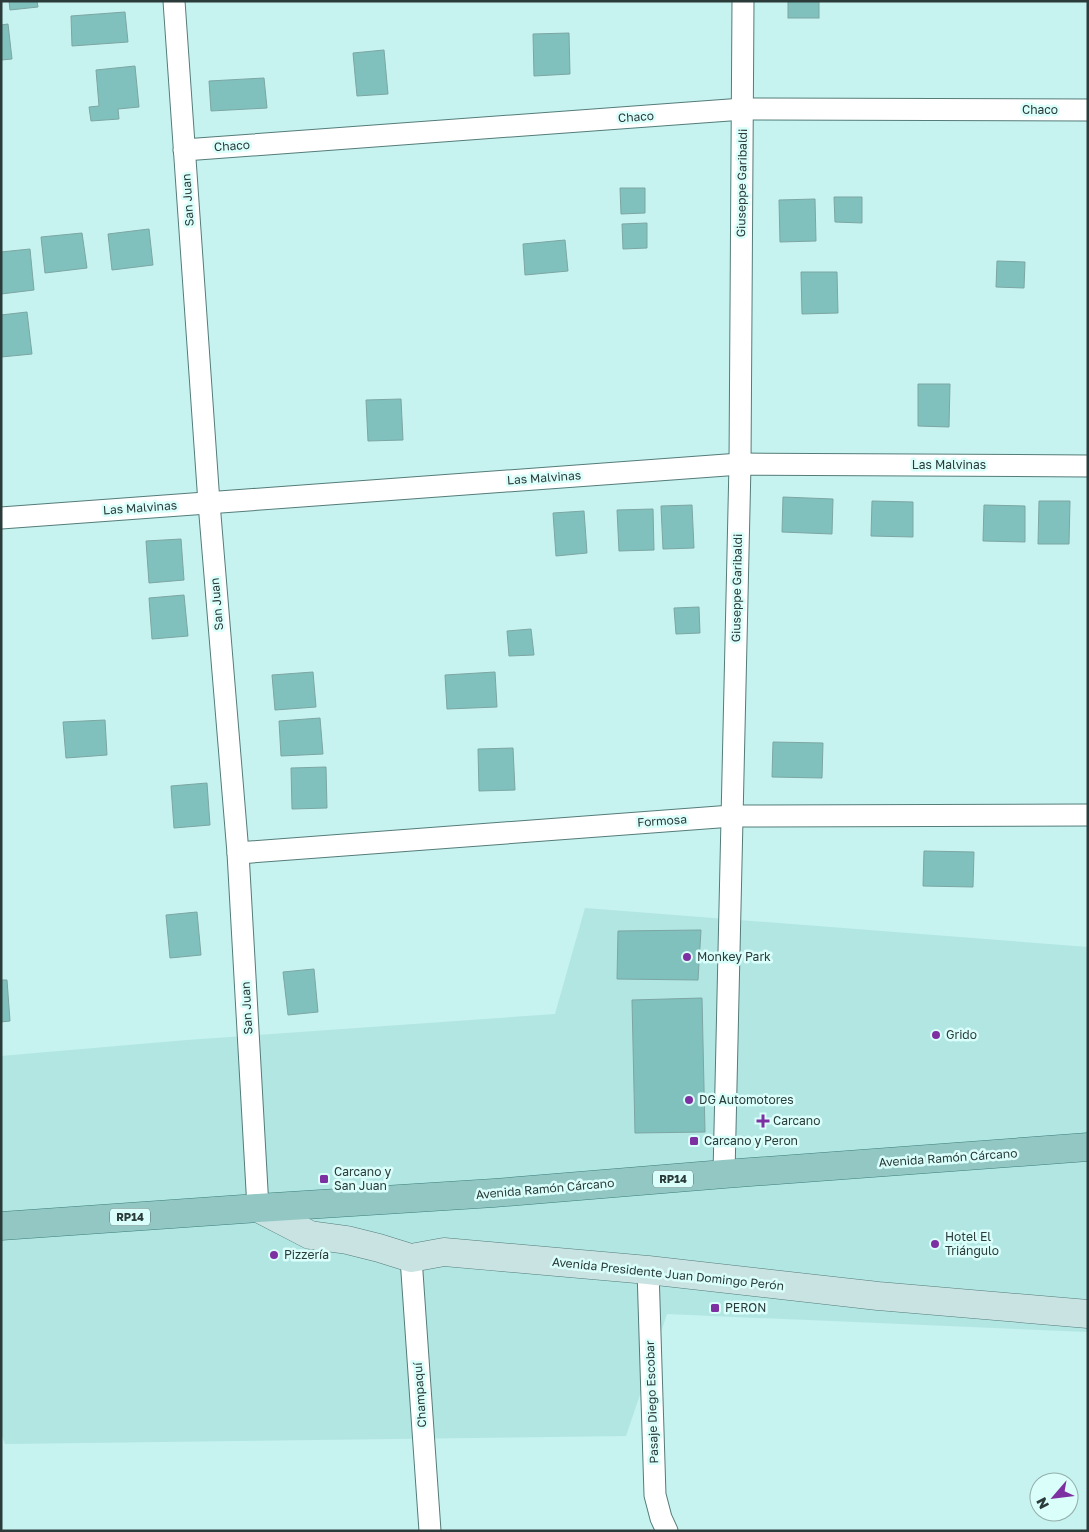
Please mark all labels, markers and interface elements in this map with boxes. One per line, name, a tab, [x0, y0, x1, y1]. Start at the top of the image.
street label: Chaco	[1022, 102, 1058, 117]
street label: Chaco	[617, 108, 654, 125]
street label: Giuseppe Garibaldi	[733, 129, 750, 237]
street label: Chaco	[213, 137, 250, 154]
street label: San Juan	[178, 173, 197, 227]
street label: Las Malvinas	[912, 457, 986, 472]
street label: Las Malvinas	[506, 467, 582, 488]
street label: Las Malvinas	[102, 497, 178, 518]
street label: Giuseppe Garibaldi	[728, 534, 745, 642]
street label: San Juan	[207, 577, 226, 631]
street label: Formosa	[637, 811, 687, 830]
place label: Monkey Park	[697, 949, 771, 964]
marker: Monkey Park	[681, 951, 693, 963]
street label: San Juan	[238, 981, 255, 1035]
place label: Grido	[946, 1027, 977, 1042]
marker: Grido	[930, 1029, 942, 1041]
place label: DG Automotores	[699, 1092, 794, 1107]
marker: DG Automotores	[683, 1094, 695, 1106]
place label: Carcano	[773, 1113, 820, 1128]
marker: Carcano	[757, 1115, 769, 1127]
place label: Carcano y Peron	[704, 1133, 798, 1148]
marker: Carcano y Peron	[688, 1135, 700, 1147]
street label: Avenida Ramón Cárcano	[878, 1145, 1018, 1170]
place label: Carcano y San Juan	[334, 1164, 391, 1193]
road number: RP14	[653, 1170, 693, 1188]
marker: Carcano y San Juan	[318, 1173, 330, 1185]
street label: Avenida Ramón Cárcano	[475, 1175, 615, 1202]
road number: RP14	[110, 1208, 150, 1226]
place label: Hotel El Triángulo	[945, 1229, 999, 1258]
marker: Hotel El Triángulo	[929, 1238, 941, 1250]
place label: Pizzería	[284, 1247, 329, 1262]
marker: Pizzería	[268, 1249, 280, 1261]
street label: Avenida Presidente Juan Domingo Perón	[551, 1254, 785, 1293]
place label: PERON	[725, 1300, 766, 1315]
marker: PERON	[709, 1302, 721, 1314]
street label: Pasaje Diego Escobar	[642, 1340, 661, 1464]
street label: Champaquí	[410, 1361, 429, 1428]
north arrow	[1029, 1472, 1079, 1522]
text: N	[1032, 1495, 1052, 1512]

